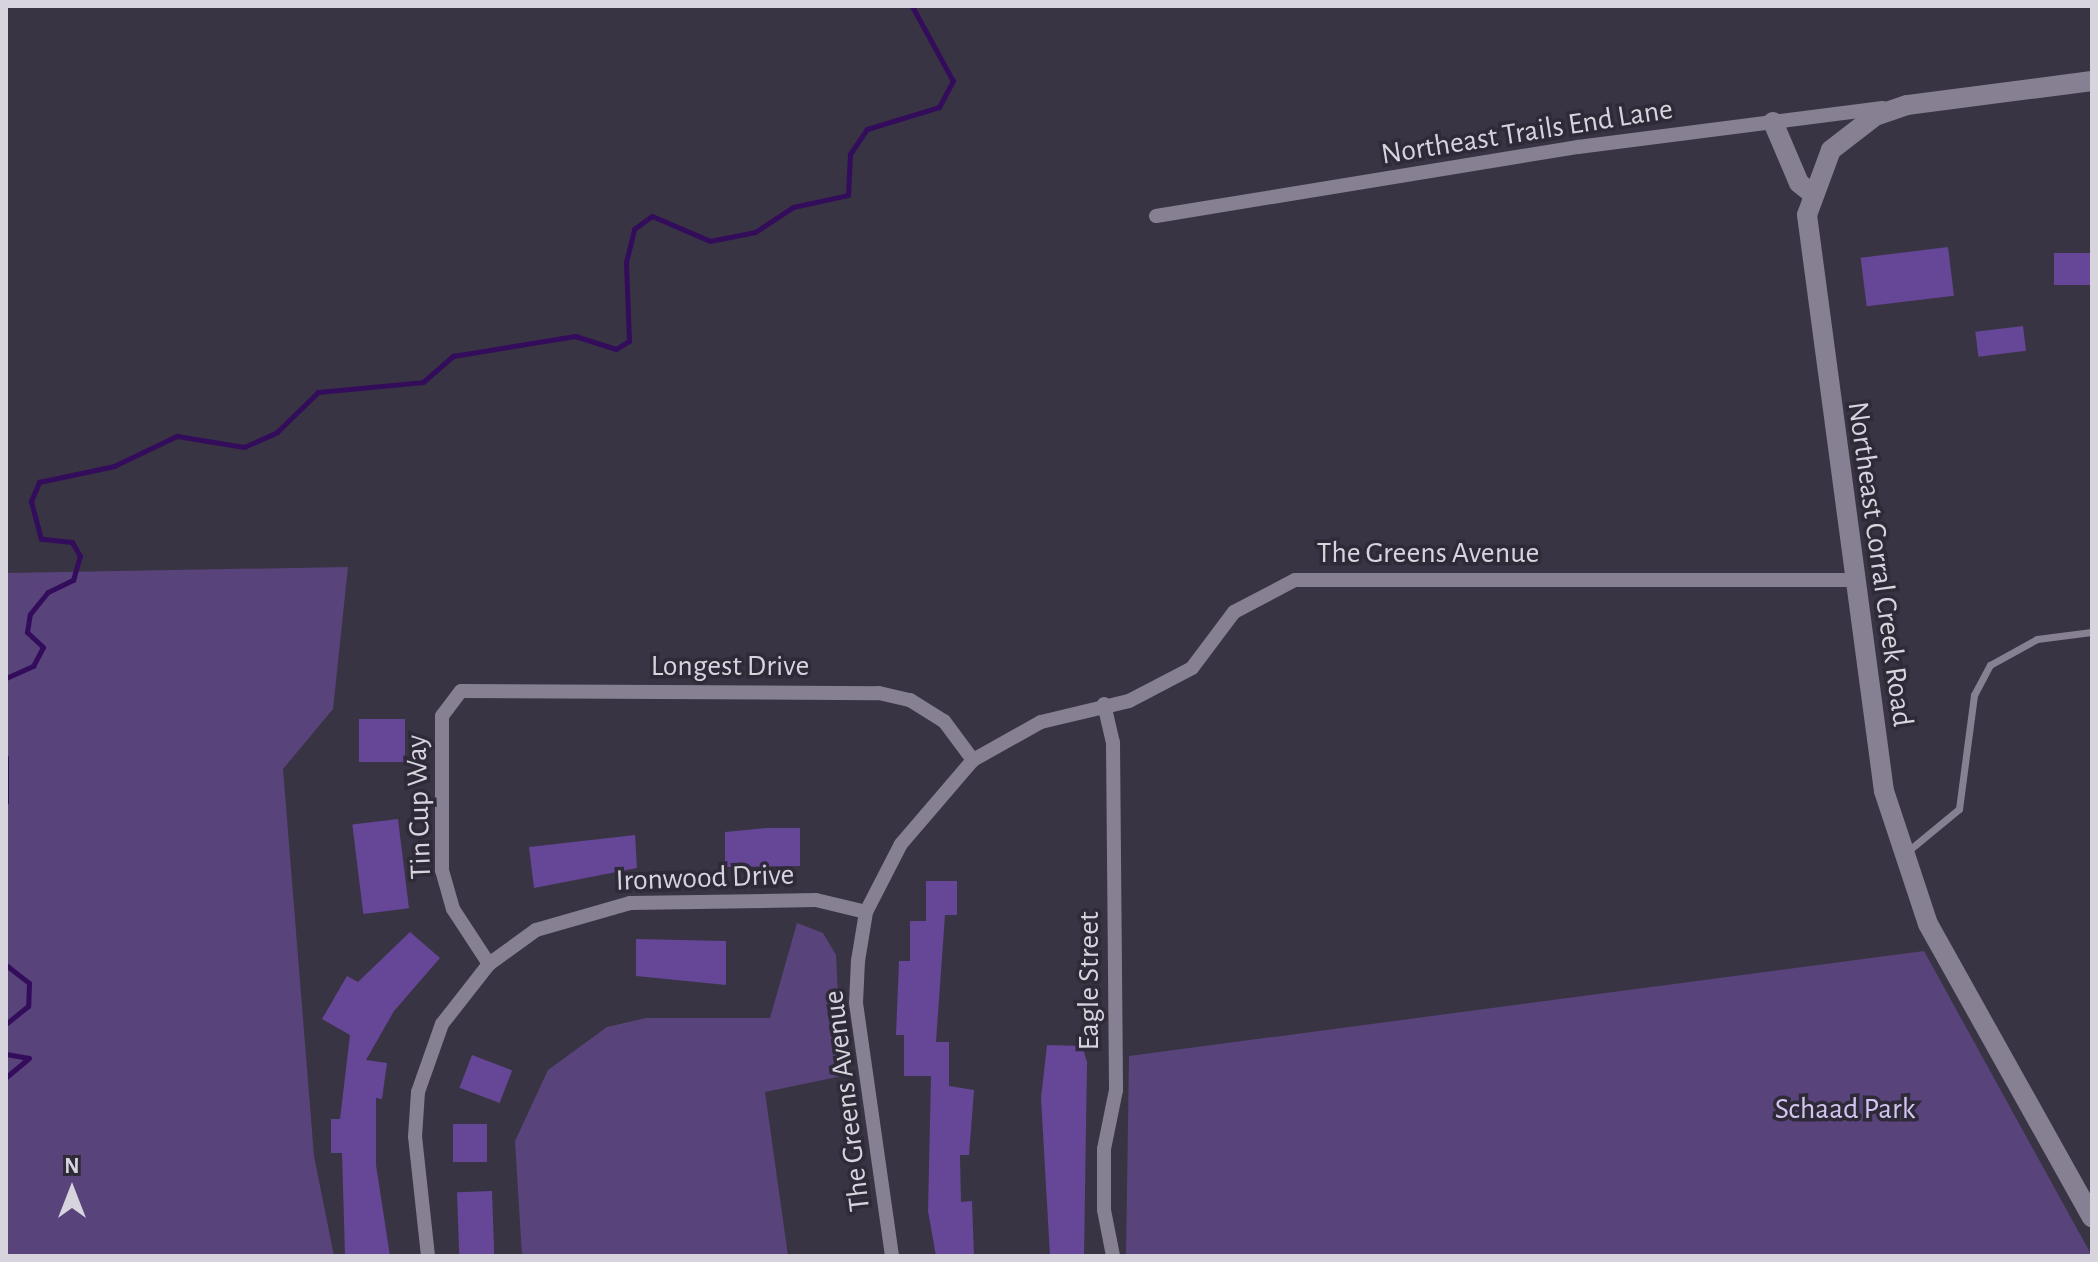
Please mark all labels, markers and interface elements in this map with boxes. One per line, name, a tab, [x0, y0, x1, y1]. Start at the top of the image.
street label: Northeast Trails End Lane	[1379, 91, 1675, 173]
street label: Northeast Corral Creek Road	[1839, 399, 1921, 729]
street label: The Greens Avenue	[1317, 535, 1539, 571]
street label: Longest Drive	[651, 648, 809, 684]
street label: Tin Cup Way	[398, 734, 440, 880]
street label: Ironwood Drive	[615, 857, 795, 899]
street label: Eagle Street	[1071, 911, 1107, 1051]
street label: The Greens Avenue	[816, 988, 878, 1214]
park label: Schaad Park	[1775, 1091, 1915, 1127]
north arrow	[32, 1150, 112, 1230]
text: N	[64, 1155, 80, 1177]

